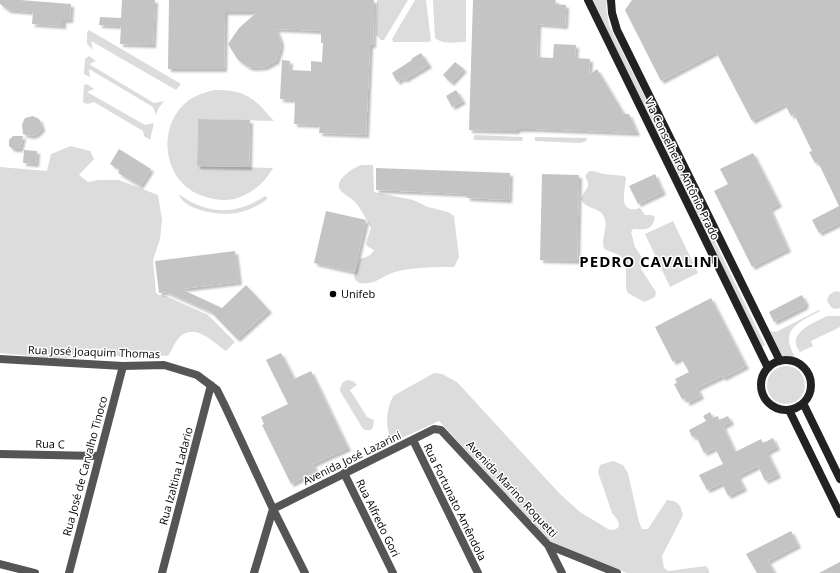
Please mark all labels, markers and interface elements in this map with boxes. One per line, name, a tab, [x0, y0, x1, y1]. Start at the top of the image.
street label: Via Conselheiro Antônio Prado	[641, 95, 724, 243]
district label: PEDRO CAVALINI	[579, 251, 719, 271]
place label: Unifeb	[341, 286, 375, 301]
marker: Unifeb	[328, 289, 338, 299]
street label: Rua José Joaquim Thomas	[28, 342, 160, 361]
street label: Rua José de Carvalho Tinoco	[59, 394, 111, 538]
street label: Rua Izaltina Ladario	[155, 425, 196, 526]
street label: Avenida José Lazarini	[300, 427, 403, 488]
street label: Rua C	[35, 436, 65, 451]
street label: Avenida Marino Roquetti	[464, 437, 561, 540]
street label: Rua Fortunato Amêndola	[421, 441, 490, 563]
street label: Rua Alfredo Gori	[353, 476, 404, 559]

